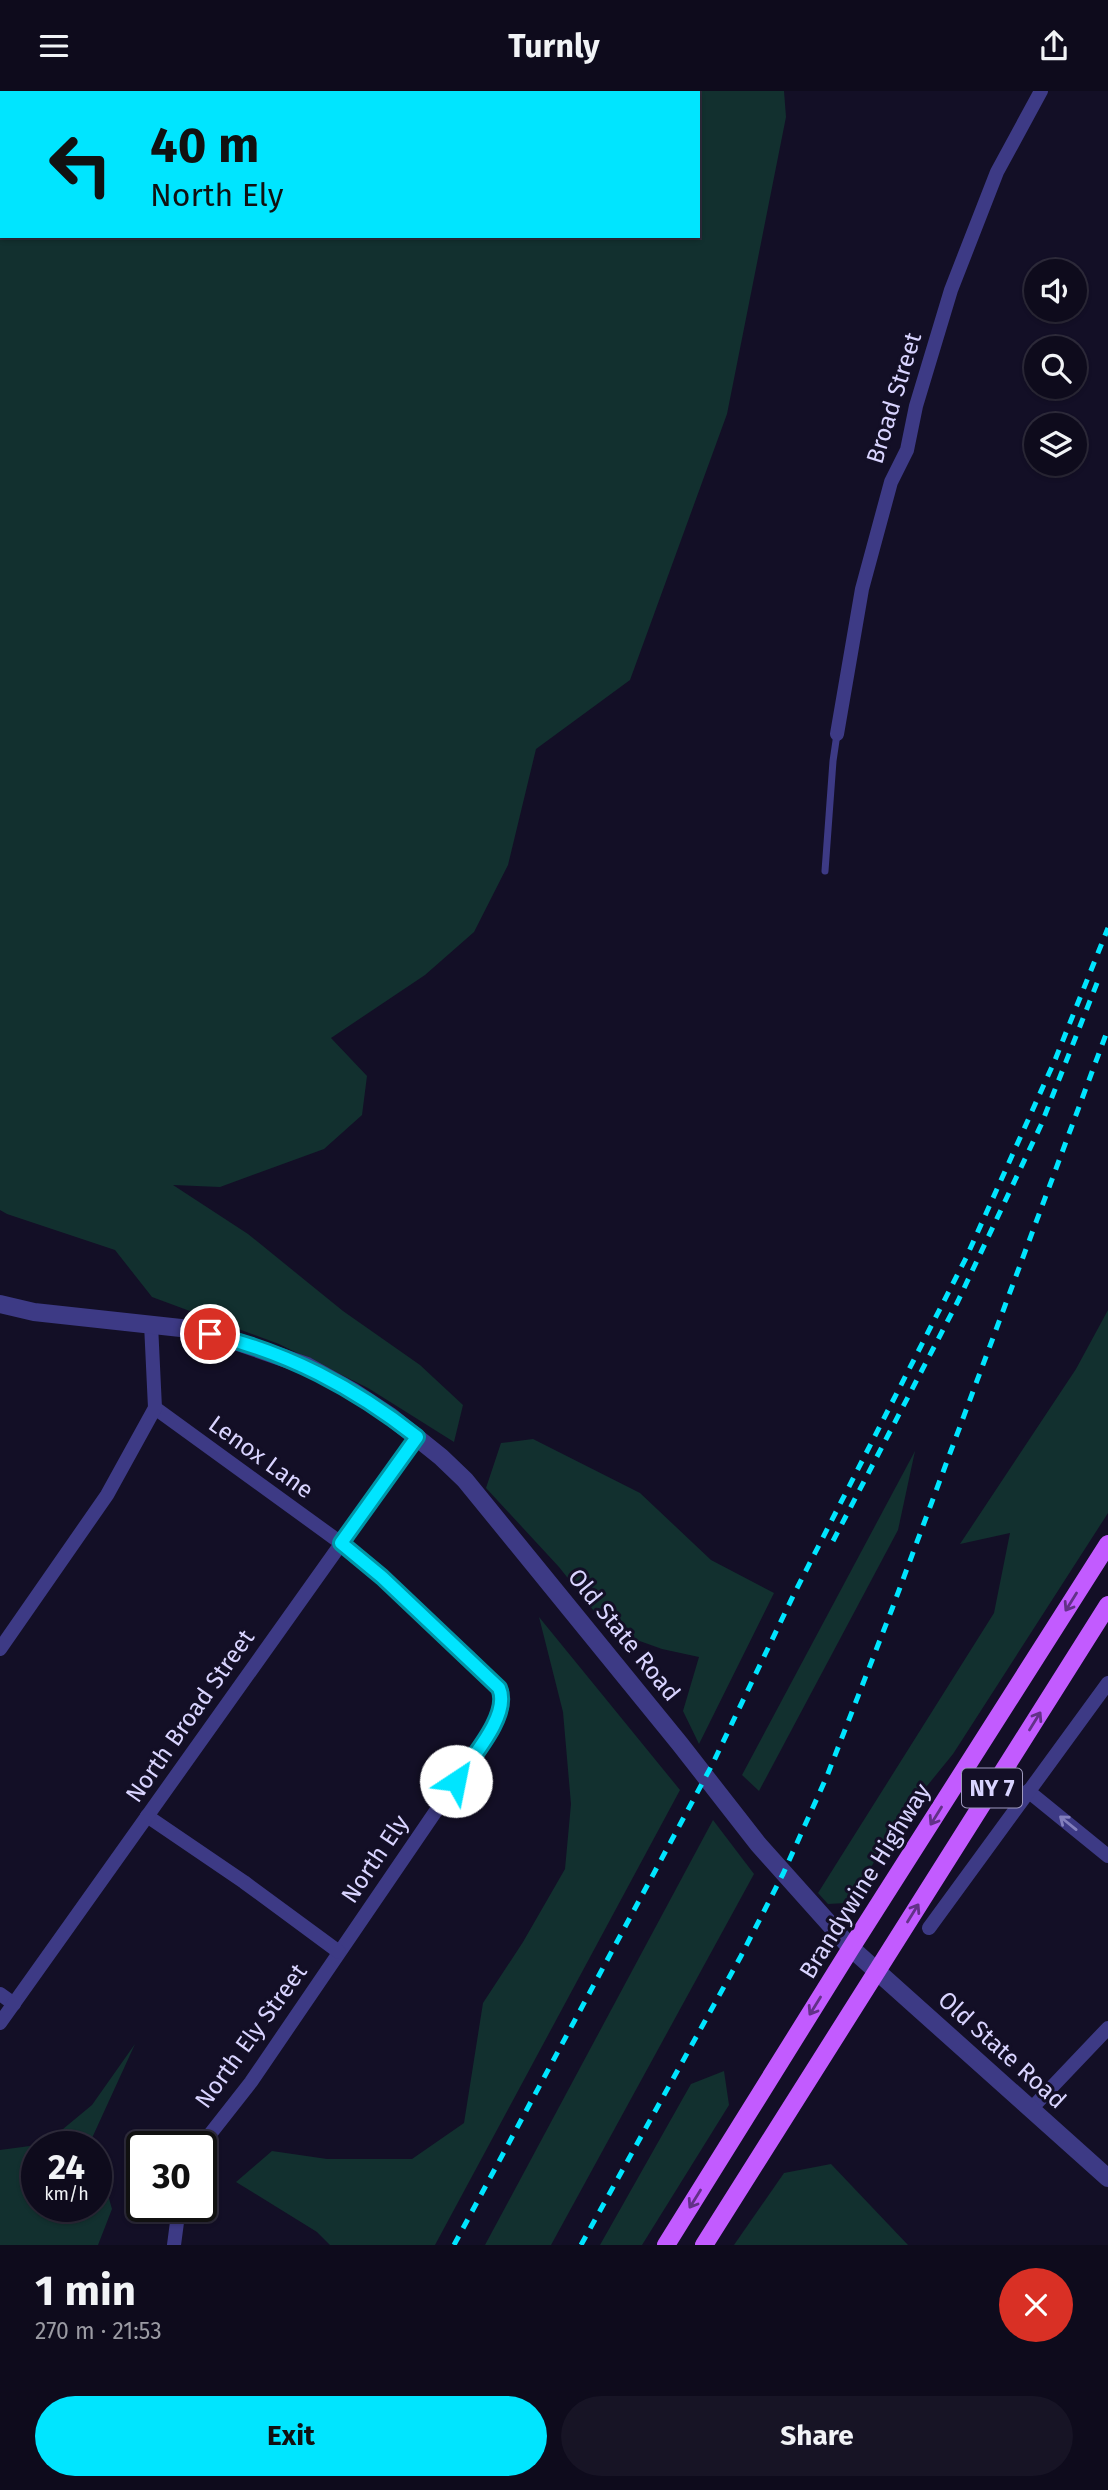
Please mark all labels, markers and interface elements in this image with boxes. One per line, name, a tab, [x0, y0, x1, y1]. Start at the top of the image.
icon: menu	[35, 27, 73, 65]
text: Turnly	[508, 27, 600, 65]
icon: share	[1035, 27, 1073, 65]
text: 40 m	[150, 116, 259, 175]
icon: left	[35, 119, 126, 210]
text: North Ely	[150, 176, 283, 214]
map controls	[1024, 259, 1087, 476]
button: sound	[1024, 259, 1087, 322]
street label: Broad Street	[861, 329, 927, 467]
button: search	[1024, 336, 1087, 399]
button: layers	[1024, 413, 1087, 476]
pin	[180, 1304, 240, 1364]
icon: arrive	[191, 1315, 229, 1353]
street label: Lenox Lane	[203, 1410, 319, 1504]
street label: Old State Road	[562, 1563, 686, 1707]
one-way arrow	[1064, 1592, 1079, 1611]
street label: North Broad Street	[120, 1624, 260, 1808]
one-way arrow	[1027, 1712, 1042, 1731]
position arrow	[419, 1744, 493, 1818]
road number: NY 7	[962, 1769, 1022, 1807]
street label: Brandywine Highway	[794, 1778, 937, 1984]
one-way arrow	[928, 1805, 942, 1825]
street label: North Ely	[335, 1810, 415, 1908]
one-way arrow	[1059, 1815, 1077, 1831]
one-way arrow	[905, 1904, 920, 1923]
street label: North Ely Street	[189, 1958, 313, 2114]
street label: Old State Road	[932, 1985, 1072, 2115]
one-way arrow	[808, 1996, 823, 2015]
speed limit sign: 30	[126, 2131, 217, 2222]
text: 24	[48, 2146, 85, 2188]
text: km/h	[44, 2183, 89, 2205]
one-way arrow	[688, 2189, 702, 2209]
text: 1 min	[35, 2266, 136, 2316]
button: close	[999, 2268, 1073, 2342]
text: 270 m · 21:53	[35, 2317, 162, 2345]
button: Exit	[35, 2396, 547, 2476]
button: Share	[561, 2396, 1073, 2476]

